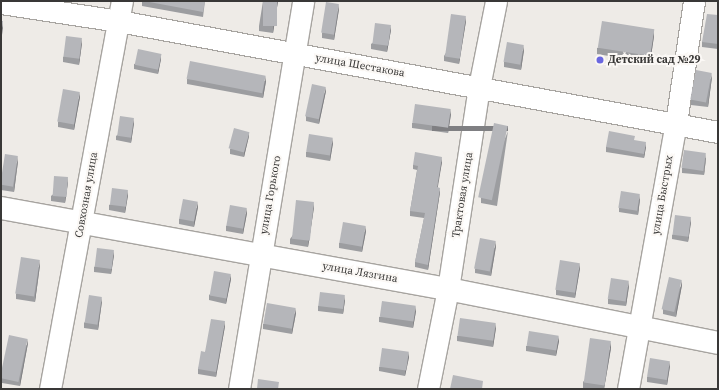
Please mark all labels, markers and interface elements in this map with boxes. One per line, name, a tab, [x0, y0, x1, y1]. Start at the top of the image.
street label: улица Шестакова	[314, 52, 406, 80]
place label: Детский сад №29	[608, 53, 700, 67]
marker: Детский сад №29	[595, 55, 605, 65]
street label: Совхозная улица	[73, 151, 101, 239]
street label: Трактовая улица	[450, 151, 476, 239]
street label: улица Быстрых	[650, 154, 676, 236]
street label: улица Горького	[258, 155, 284, 235]
street label: улица Лязгина	[321, 260, 399, 286]

